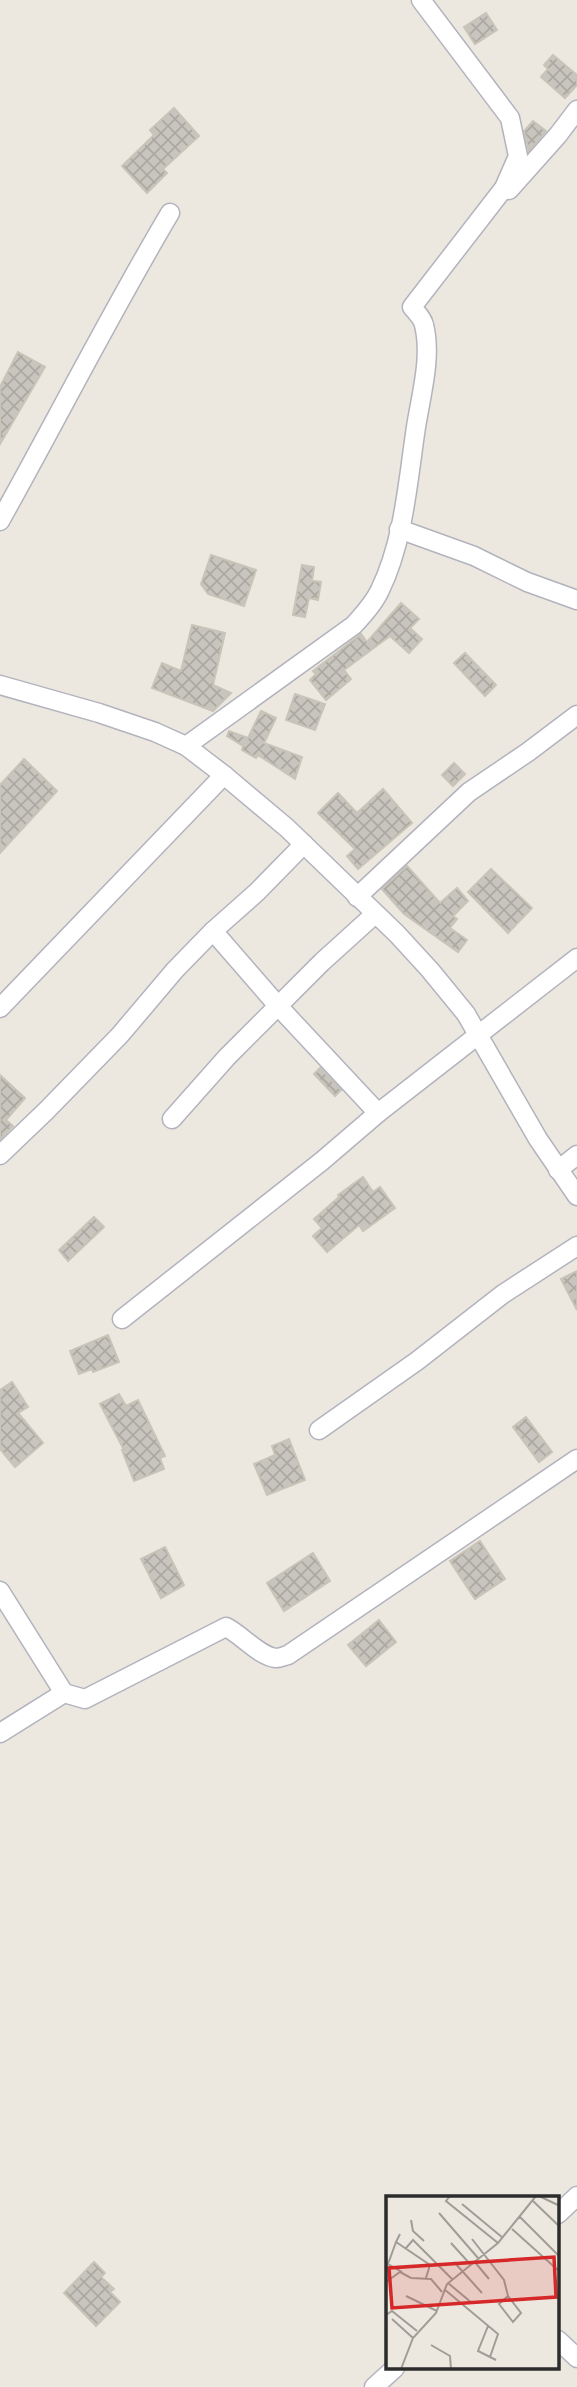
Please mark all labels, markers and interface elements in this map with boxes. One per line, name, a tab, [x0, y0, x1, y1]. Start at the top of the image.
inset map	[386, 2196, 560, 2370]

